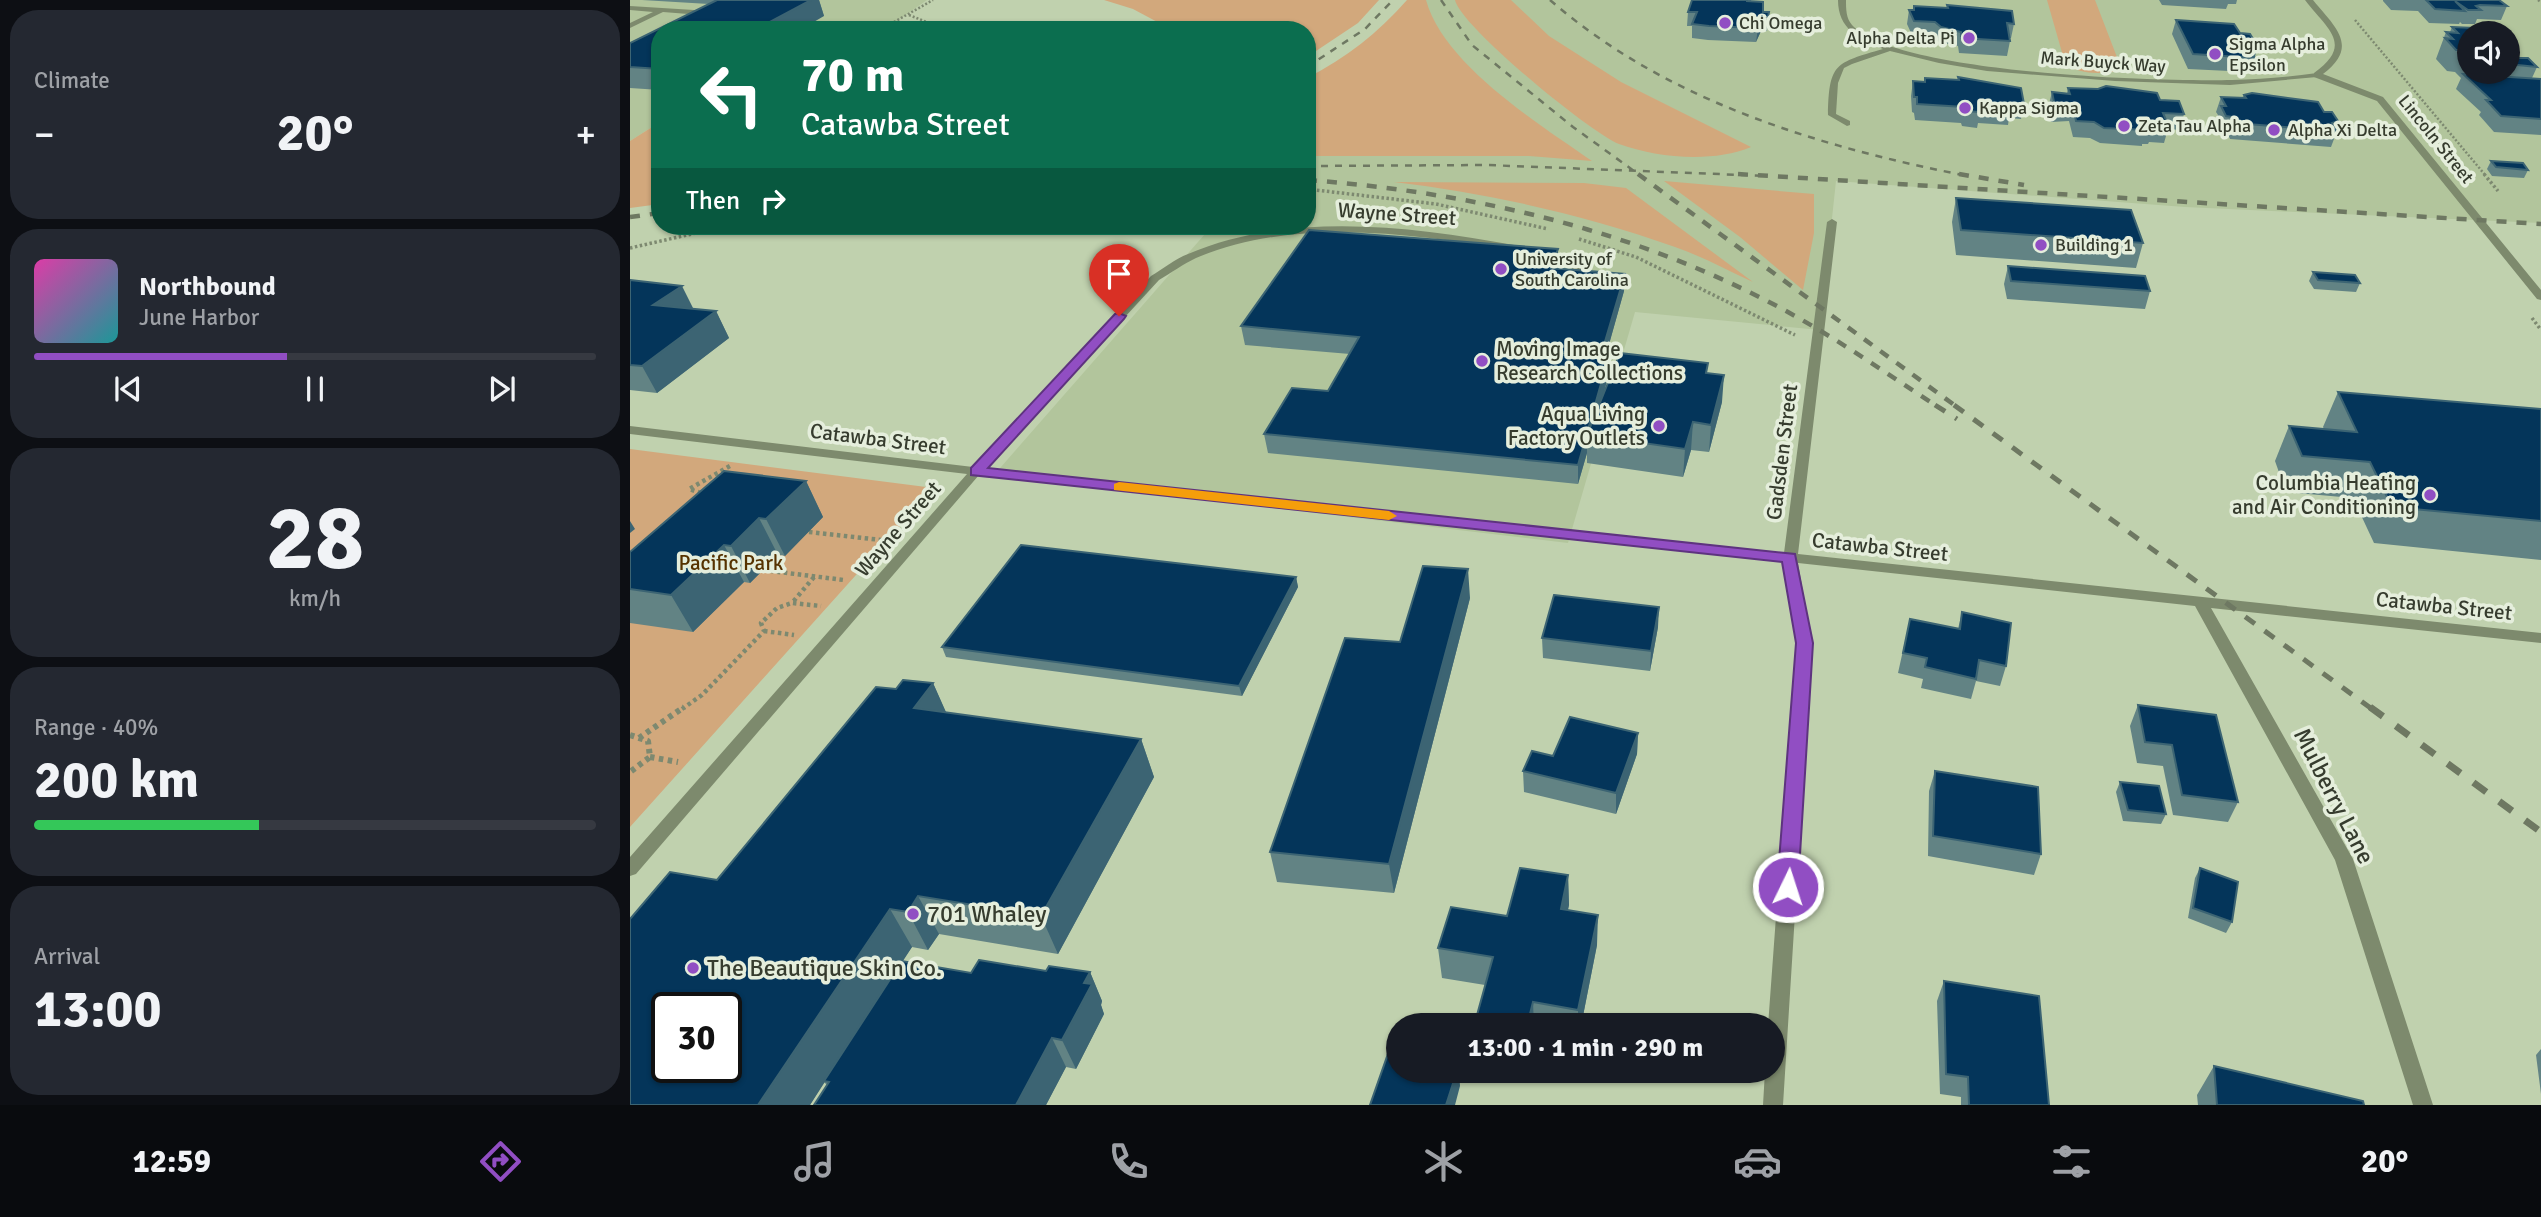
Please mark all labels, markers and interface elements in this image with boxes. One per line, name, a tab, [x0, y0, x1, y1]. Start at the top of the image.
place label: Chi Omega	[1739, 12, 1822, 34]
marker: Chi Omega	[1717, 15, 1733, 31]
map controls	[2457, 21, 2520, 84]
button: sound	[2457, 21, 2520, 84]
place label: Alpha Delta Pi	[1846, 27, 1955, 49]
marker: Alpha Delta Pi	[1961, 30, 1977, 46]
place label: Sigma Alpha Epsilon	[2229, 33, 2325, 76]
text: 70 m	[801, 45, 904, 105]
marker: Sigma Alpha Epsilon	[2207, 46, 2223, 62]
street label: Mark Buyck Way	[2040, 47, 2167, 77]
icon: left	[686, 49, 777, 140]
text: Climate	[34, 66, 110, 95]
street label: Lincoln Street	[2394, 90, 2478, 188]
place label: Kappa Sigma	[1979, 97, 2079, 119]
marker: Kappa Sigma	[1957, 100, 1973, 116]
text: 20°	[277, 101, 353, 165]
text: Catawba Street	[801, 105, 1010, 144]
text: −	[34, 111, 55, 158]
text: +	[575, 111, 596, 158]
place label: Zeta Tau Alpha	[2138, 115, 2251, 137]
marker: Zeta Tau Alpha	[2116, 118, 2132, 134]
place label: Alpha Xi Delta	[2288, 119, 2397, 141]
marker: Alpha Xi Delta	[2266, 122, 2282, 138]
icon: right	[754, 182, 792, 220]
text: Then	[686, 185, 740, 217]
street label: Wayne Street	[1337, 197, 1457, 231]
place label: Building 1	[2055, 234, 2133, 256]
marker: Building 1	[2033, 237, 2049, 253]
pin	[1089, 244, 1149, 316]
place label: University of South Carolina	[1515, 248, 1629, 291]
icon: arrive	[1100, 255, 1138, 293]
marker: University of South Carolina	[1493, 261, 1509, 277]
text: Northbound	[139, 271, 276, 303]
text: June Harbor	[139, 303, 259, 332]
place label: Moving Image Research Collections	[1496, 336, 1683, 386]
marker: Moving Image Research Collections	[1474, 353, 1490, 369]
icon: previous	[109, 370, 147, 408]
icon: pause	[296, 370, 334, 408]
icon: next	[483, 370, 521, 408]
street label: Gadsden Street	[1761, 383, 1803, 521]
place label: Aqua Living Factory Outlets	[1508, 401, 1645, 451]
street label: Catawba Street	[808, 418, 948, 460]
marker: Aqua Living Factory Outlets	[1651, 418, 1667, 434]
place label: Columbia Heating and Air Conditioning	[2232, 470, 2416, 520]
street label: Wayne Street	[849, 476, 947, 582]
text: 28	[266, 482, 364, 595]
marker: Columbia Heating and Air Conditioning	[2422, 487, 2438, 503]
street label: Catawba Street	[1811, 527, 1949, 567]
park label: Pacific Park	[679, 550, 784, 576]
text: km/h	[289, 584, 341, 613]
street label: Catawba Street	[2375, 586, 2513, 626]
text: Range · 40%	[34, 713, 158, 742]
street label: Mulberry Lane	[2287, 723, 2381, 869]
text: 200 km	[34, 748, 199, 812]
position arrow	[1751, 850, 1825, 924]
place label: 701 Whaley	[927, 899, 1047, 929]
marker: 701 Whaley	[905, 906, 921, 922]
text: Arrival	[34, 942, 100, 971]
place label: The Beautique Skin Co.	[707, 953, 942, 983]
marker: The Beautique Skin Co.	[685, 960, 701, 976]
text: 13:00	[34, 977, 162, 1041]
speed limit sign: 30	[651, 992, 742, 1083]
text: 13:00 · 1 min · 290 m	[1468, 1032, 1703, 1064]
icon: directions	[476, 1137, 525, 1186]
icon: music	[790, 1137, 839, 1186]
icon: phone	[1104, 1137, 1153, 1186]
icon: climate	[1419, 1137, 1468, 1186]
icon: car	[1733, 1137, 1782, 1186]
icon: filters	[2047, 1137, 2096, 1186]
text: 12:59	[133, 1142, 211, 1181]
text: 20°	[2361, 1142, 2408, 1181]

